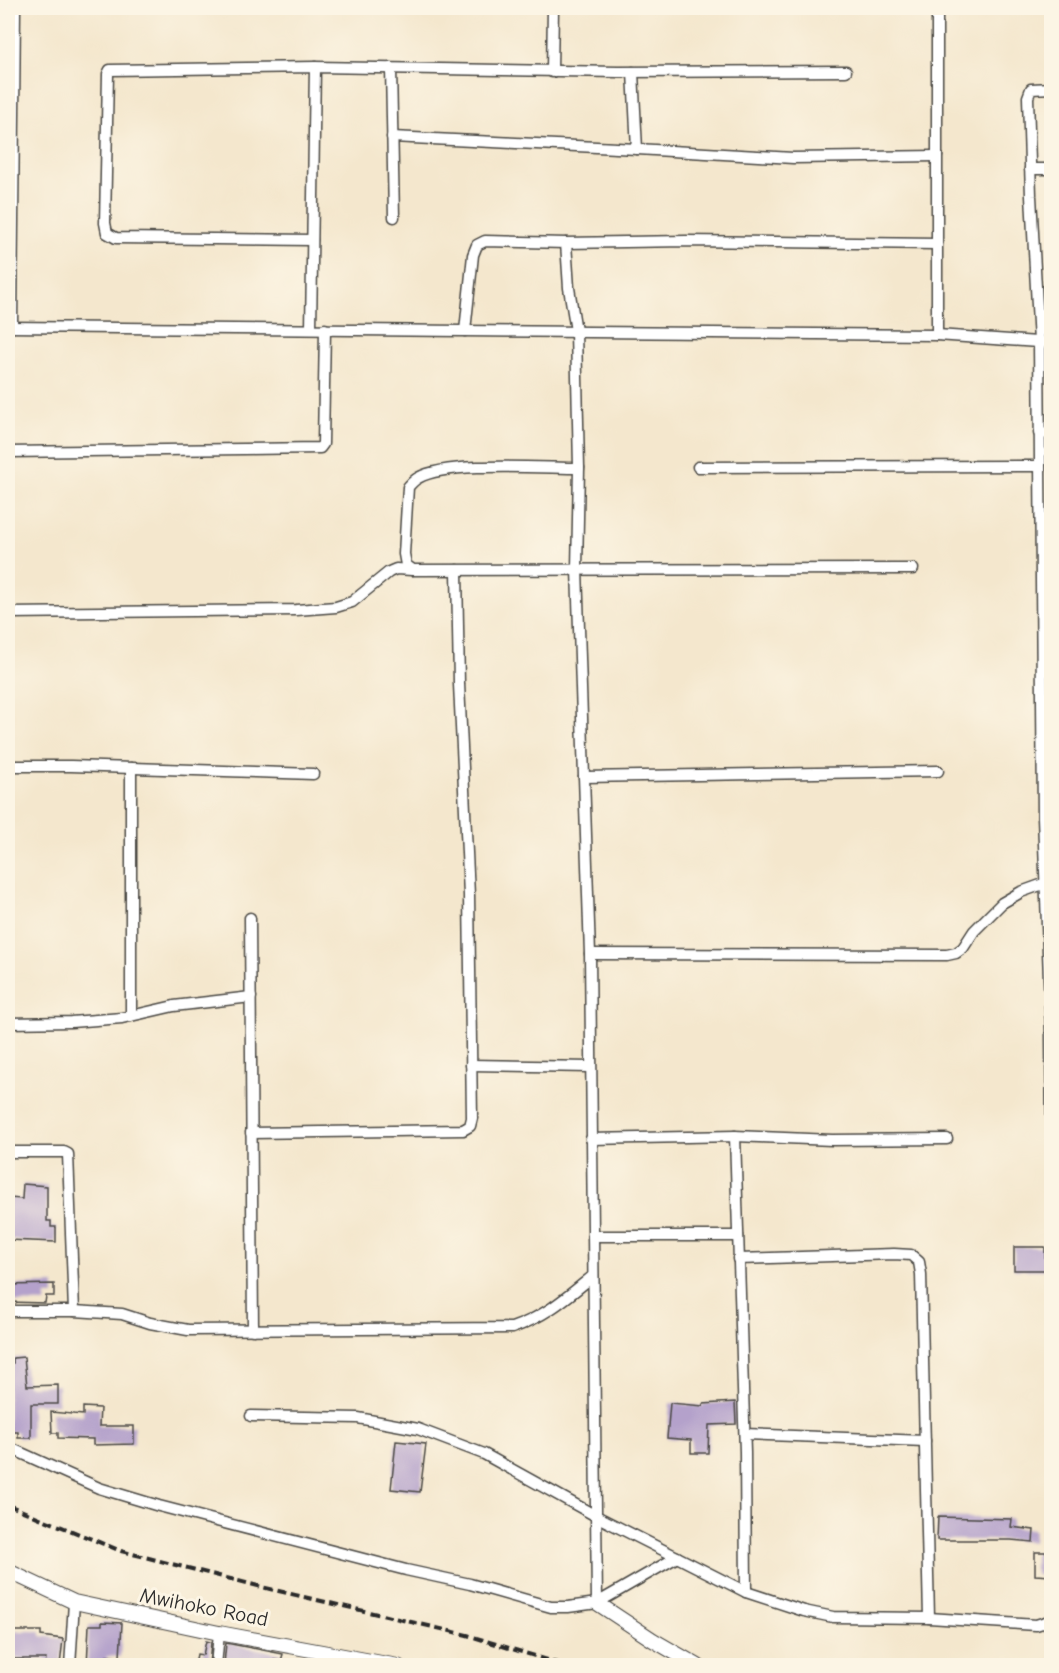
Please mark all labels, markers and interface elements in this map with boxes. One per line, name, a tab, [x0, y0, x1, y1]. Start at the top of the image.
street label: Mwihoko Road	[138, 1583, 270, 1631]

